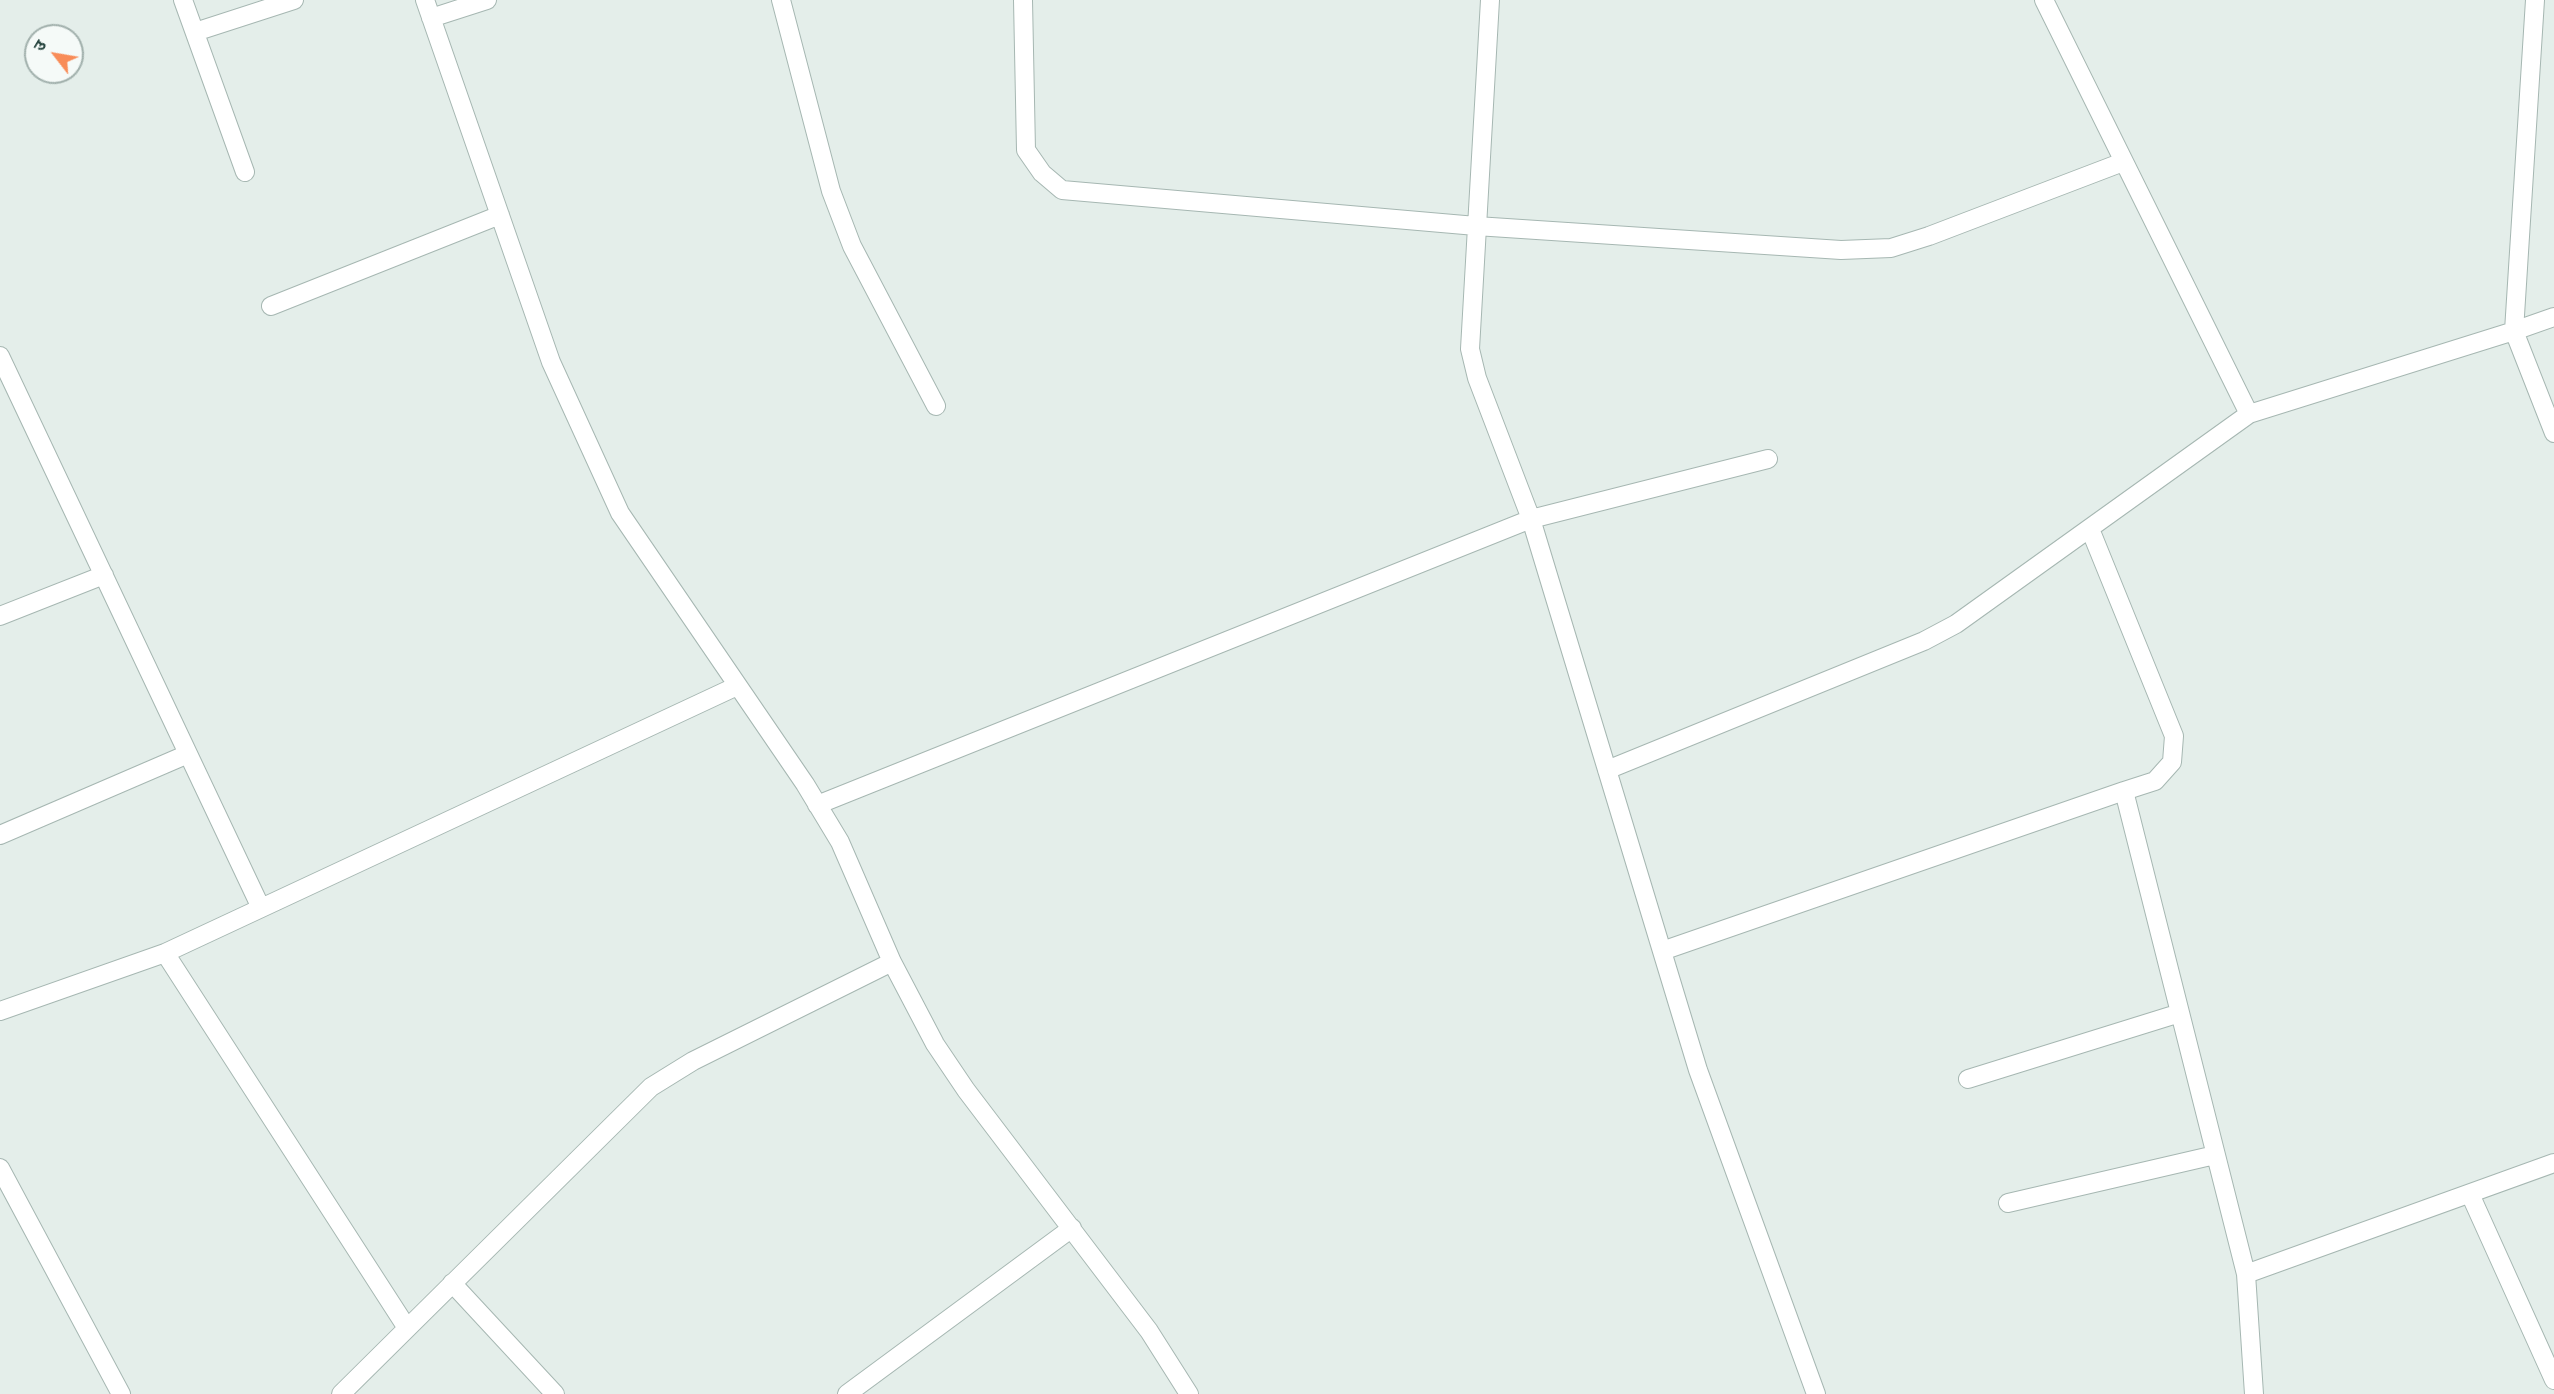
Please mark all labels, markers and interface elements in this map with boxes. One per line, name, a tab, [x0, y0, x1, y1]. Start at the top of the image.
north arrow	[24, 24, 84, 84]
text: उ	[28, 36, 52, 55]

